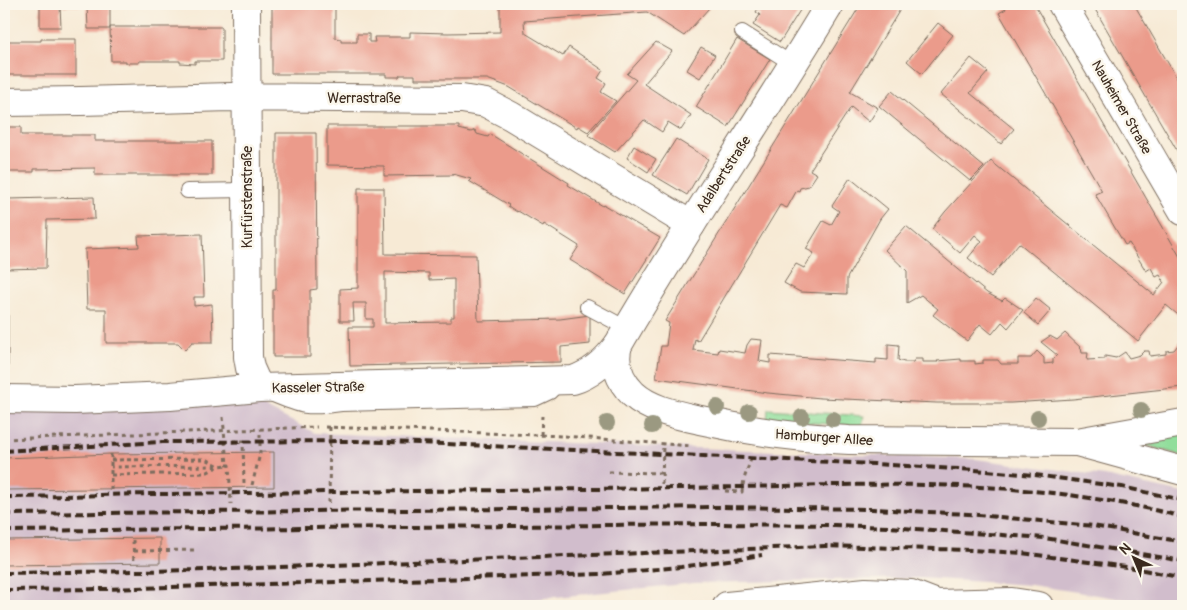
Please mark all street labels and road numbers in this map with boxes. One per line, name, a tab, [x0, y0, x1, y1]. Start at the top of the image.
street label: Nauheimer Straße	[1088, 57, 1155, 157]
street label: Werrastraße	[327, 90, 401, 107]
street label: Adalbertstraße	[692, 133, 755, 216]
street label: Kurfürstenstraße	[239, 146, 256, 248]
street label: Kasseler Straße	[272, 378, 364, 397]
street label: Hamburger Allee	[774, 426, 874, 449]

